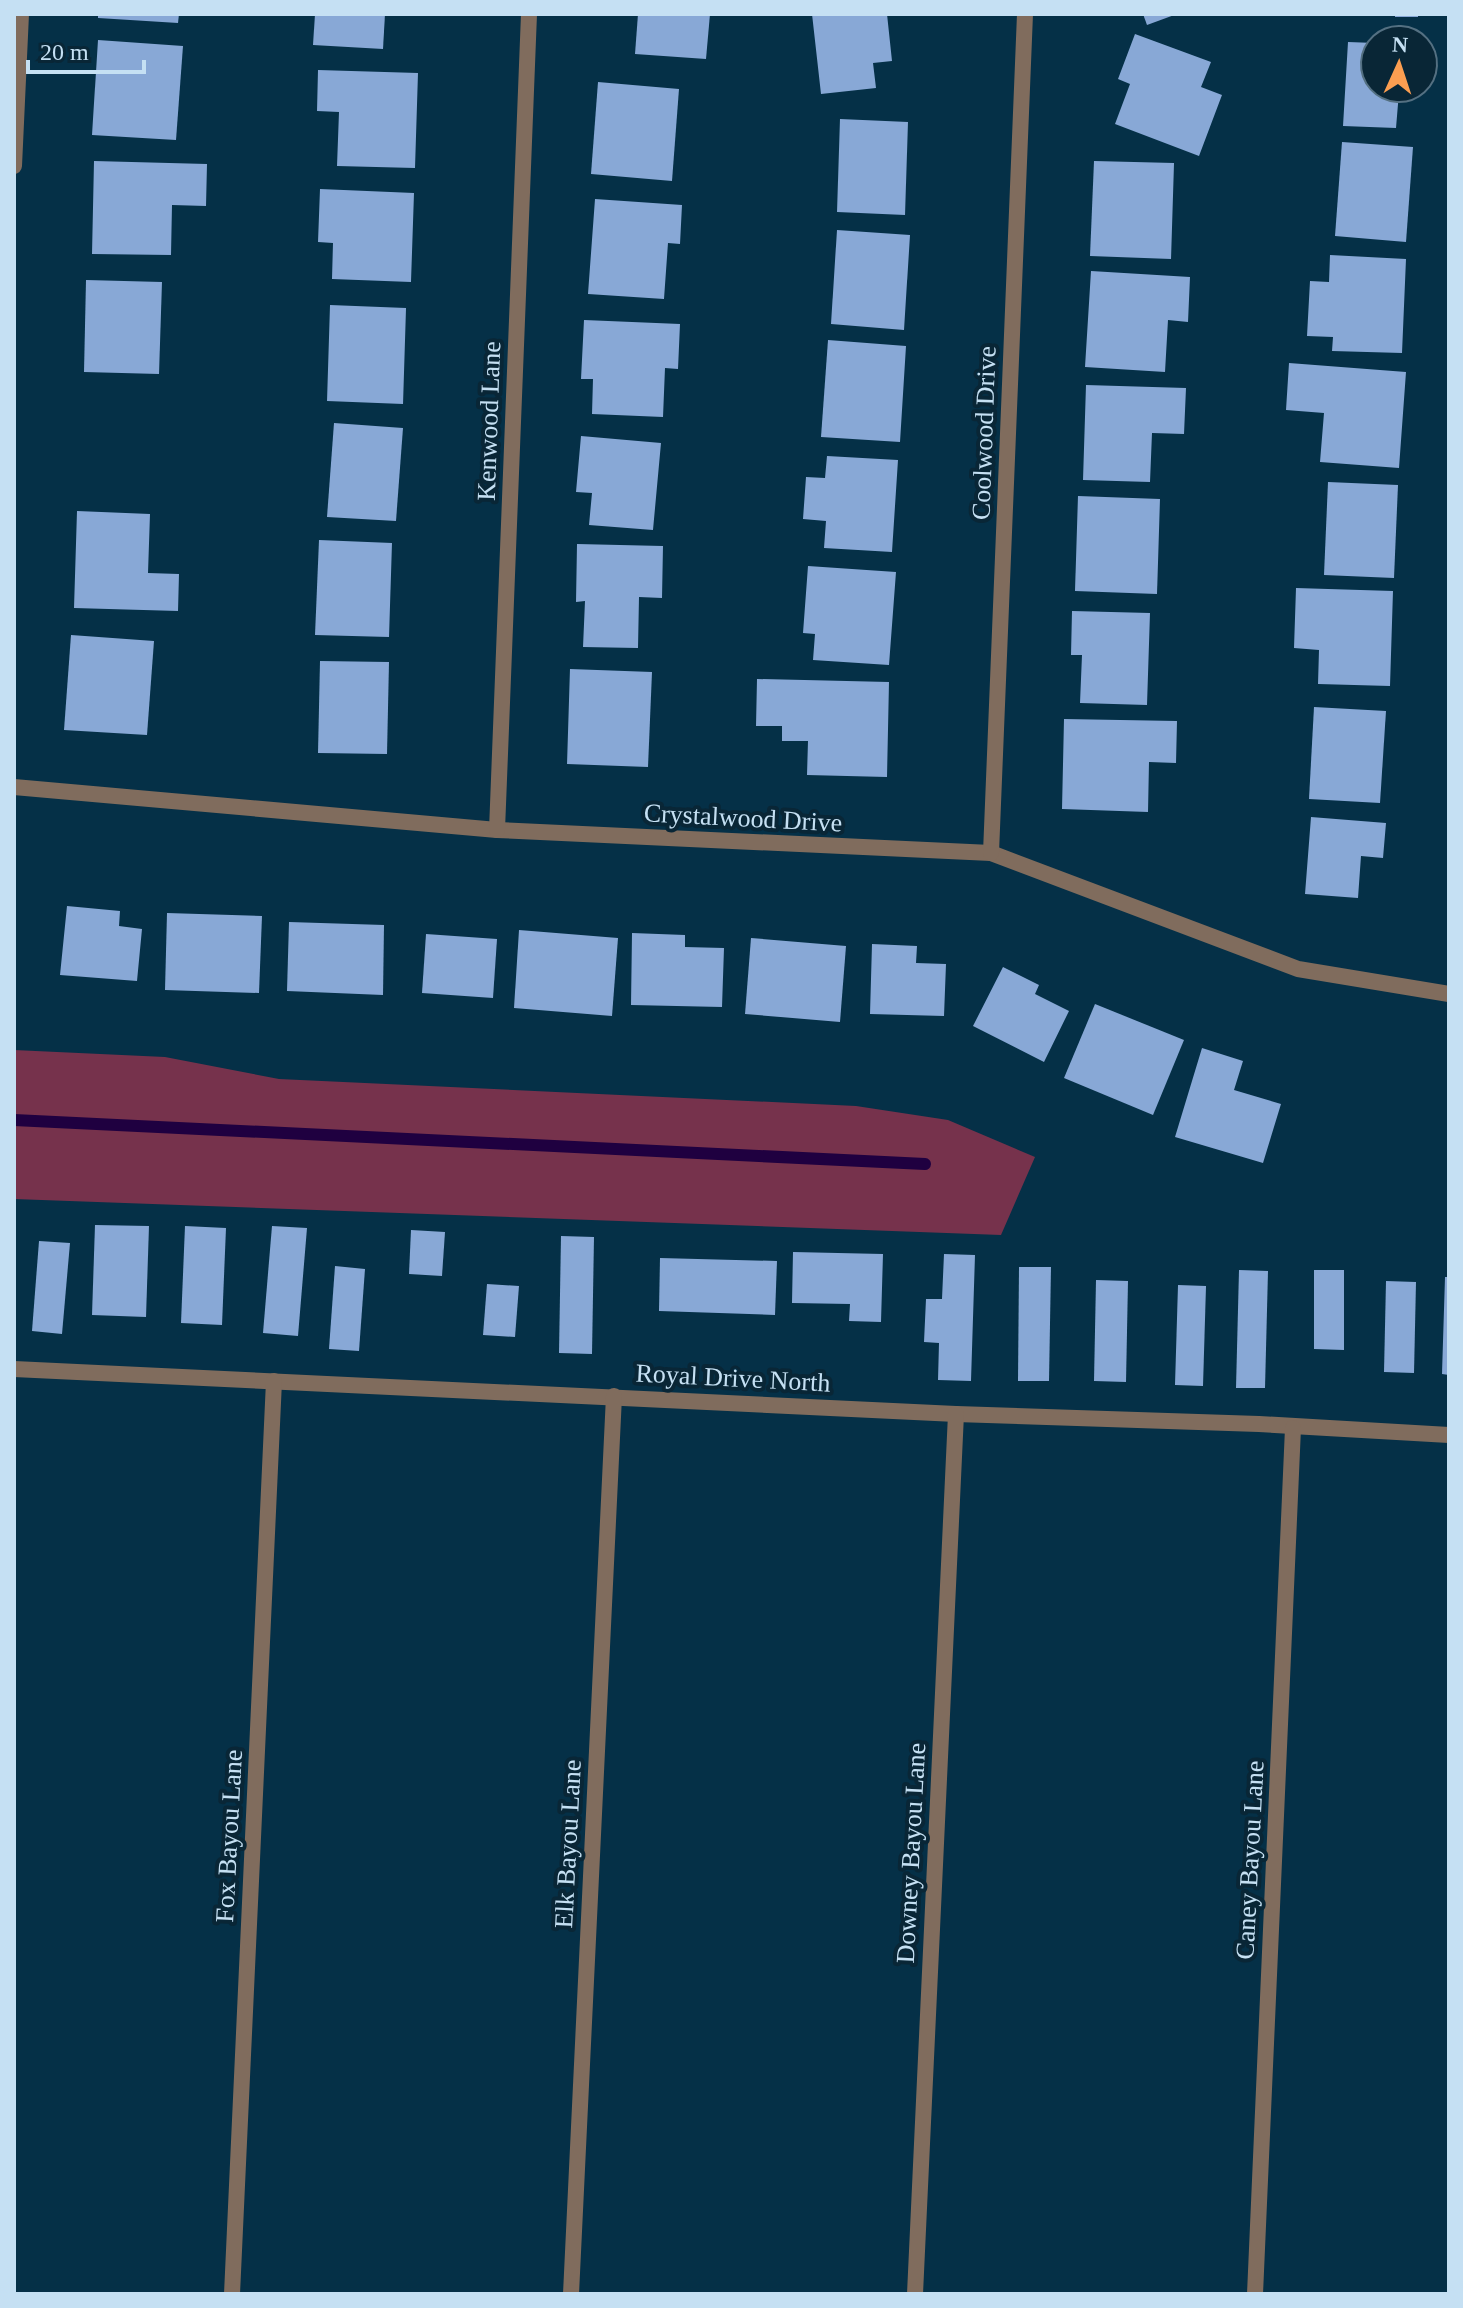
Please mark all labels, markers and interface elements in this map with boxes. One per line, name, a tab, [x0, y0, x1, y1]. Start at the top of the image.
scale bar	[28, 24, 144, 74]
north arrow	[1359, 24, 1439, 104]
text: N	[1391, 32, 1409, 57]
text: 20 m	[40, 39, 89, 65]
street label: Kenwood Lane	[472, 341, 506, 501]
street label: Coolwood Drive	[966, 346, 1002, 520]
street label: Crystalwood Drive	[643, 798, 843, 838]
street label: Royal Drive North	[635, 1358, 831, 1398]
street label: Downey Bayou Lane	[891, 1742, 931, 1964]
street label: Fox Bayou Lane	[210, 1749, 248, 1923]
street label: Elk Bayou Lane	[549, 1759, 587, 1929]
street label: Caney Bayou Lane	[1230, 1760, 1270, 1960]

